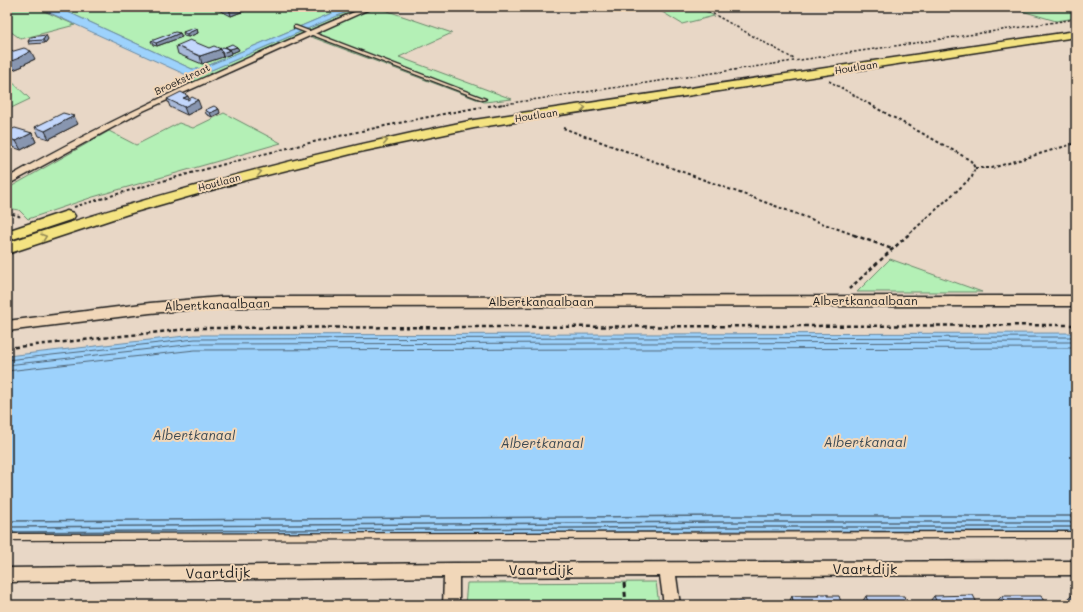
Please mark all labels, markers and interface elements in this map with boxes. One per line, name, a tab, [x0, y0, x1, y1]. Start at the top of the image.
street label: Houtlaan	[833, 57, 879, 77]
street label: Broekstraat	[152, 60, 212, 98]
one-way arrow	[579, 104, 586, 113]
street label: Houtlaan	[513, 105, 559, 125]
one-way arrow	[382, 138, 389, 146]
one-way arrow	[256, 168, 262, 176]
street label: Houtlaan	[196, 170, 242, 194]
one-way arrow	[40, 233, 47, 241]
street label: Albertkanaalbaan	[812, 292, 918, 308]
street label: Albertkanaalbaan	[488, 293, 594, 309]
street label: Albertkanaalbaan	[164, 294, 270, 314]
water label: Albertkanaal	[153, 426, 236, 443]
water label: Albertkanaal	[824, 433, 907, 450]
water label: Albertkanaal	[501, 434, 584, 451]
street label: Vaartdijk	[833, 559, 897, 578]
street label: Vaartdijk	[509, 560, 573, 579]
street label: Vaartdijk	[185, 562, 251, 583]

